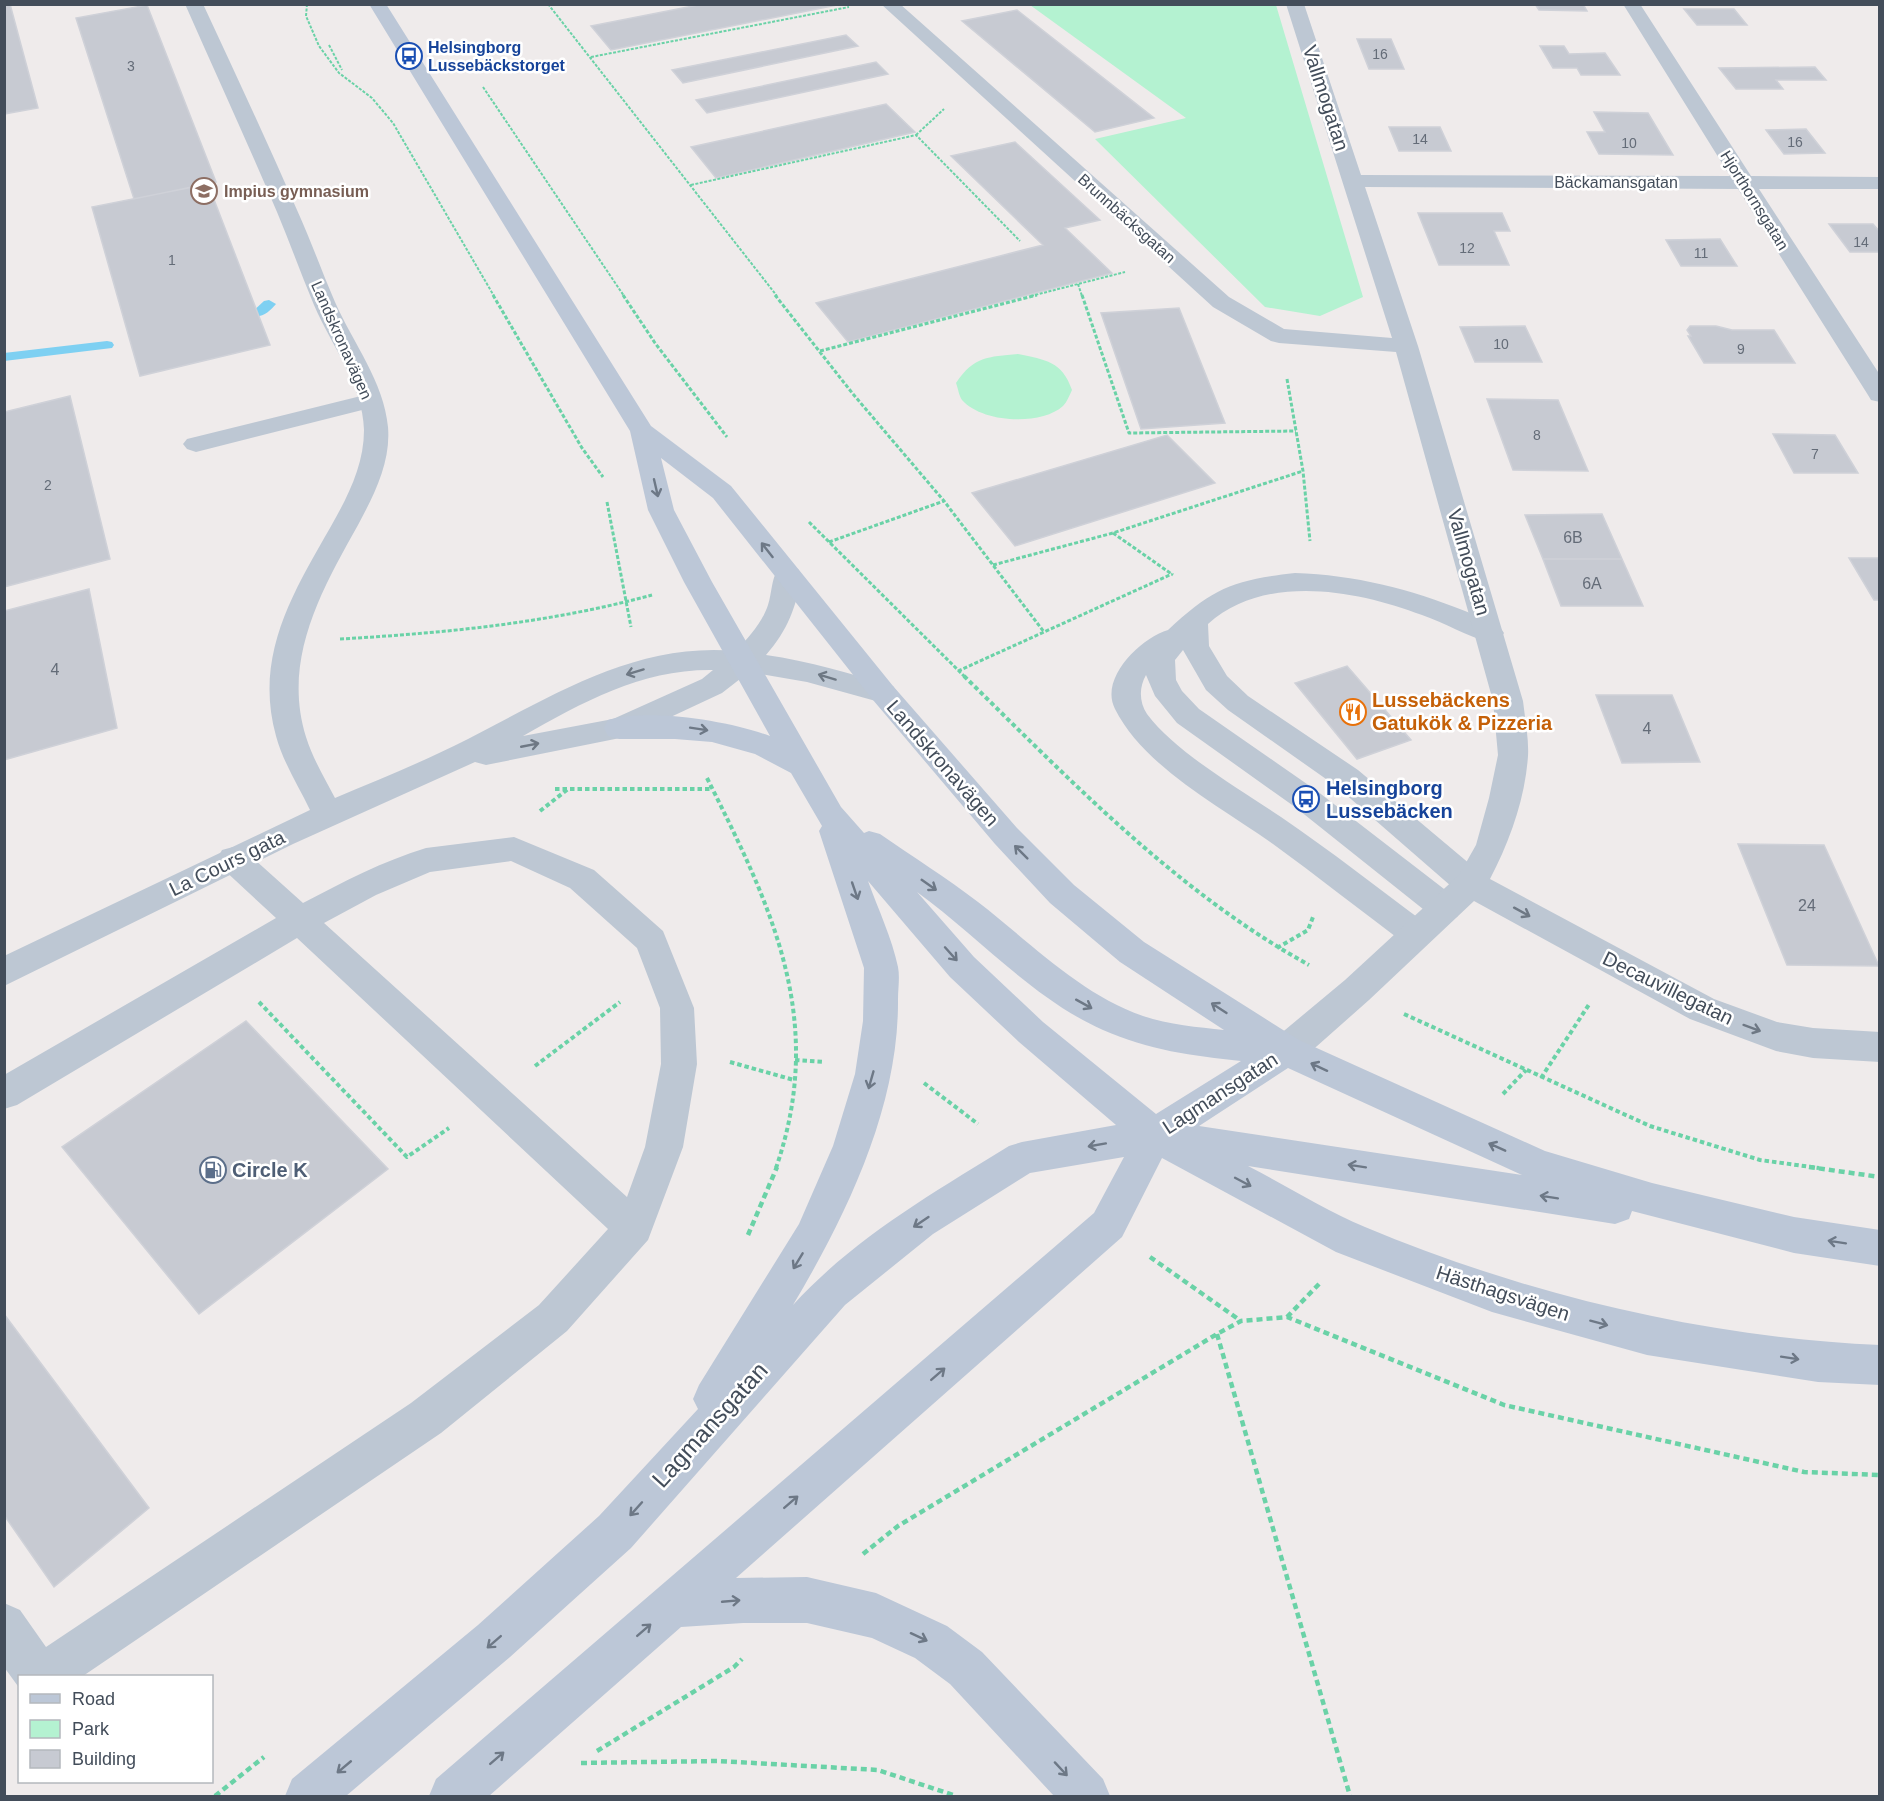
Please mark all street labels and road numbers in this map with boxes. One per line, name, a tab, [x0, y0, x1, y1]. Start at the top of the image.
street label: Vallmogatan	[1299, 42, 1353, 154]
street label: Hjorthornsgatan	[1717, 147, 1792, 253]
street label: Brunnbäcksgatan	[1075, 170, 1179, 266]
street label: Bäckamansgatan	[1554, 174, 1678, 191]
street label: Landskronavägen	[308, 279, 375, 402]
street label: Vallmogatan	[1443, 506, 1495, 618]
street label: Landskronavägen	[883, 696, 1003, 830]
street label: La Cours gata	[166, 825, 289, 900]
street label: Decauvillegatan	[1599, 947, 1737, 1029]
street label: Lagmansgatan	[1159, 1048, 1281, 1138]
street label: Hästhagsvägen	[1434, 1261, 1572, 1325]
street label: Lagmansgatan	[646, 1357, 773, 1493]

